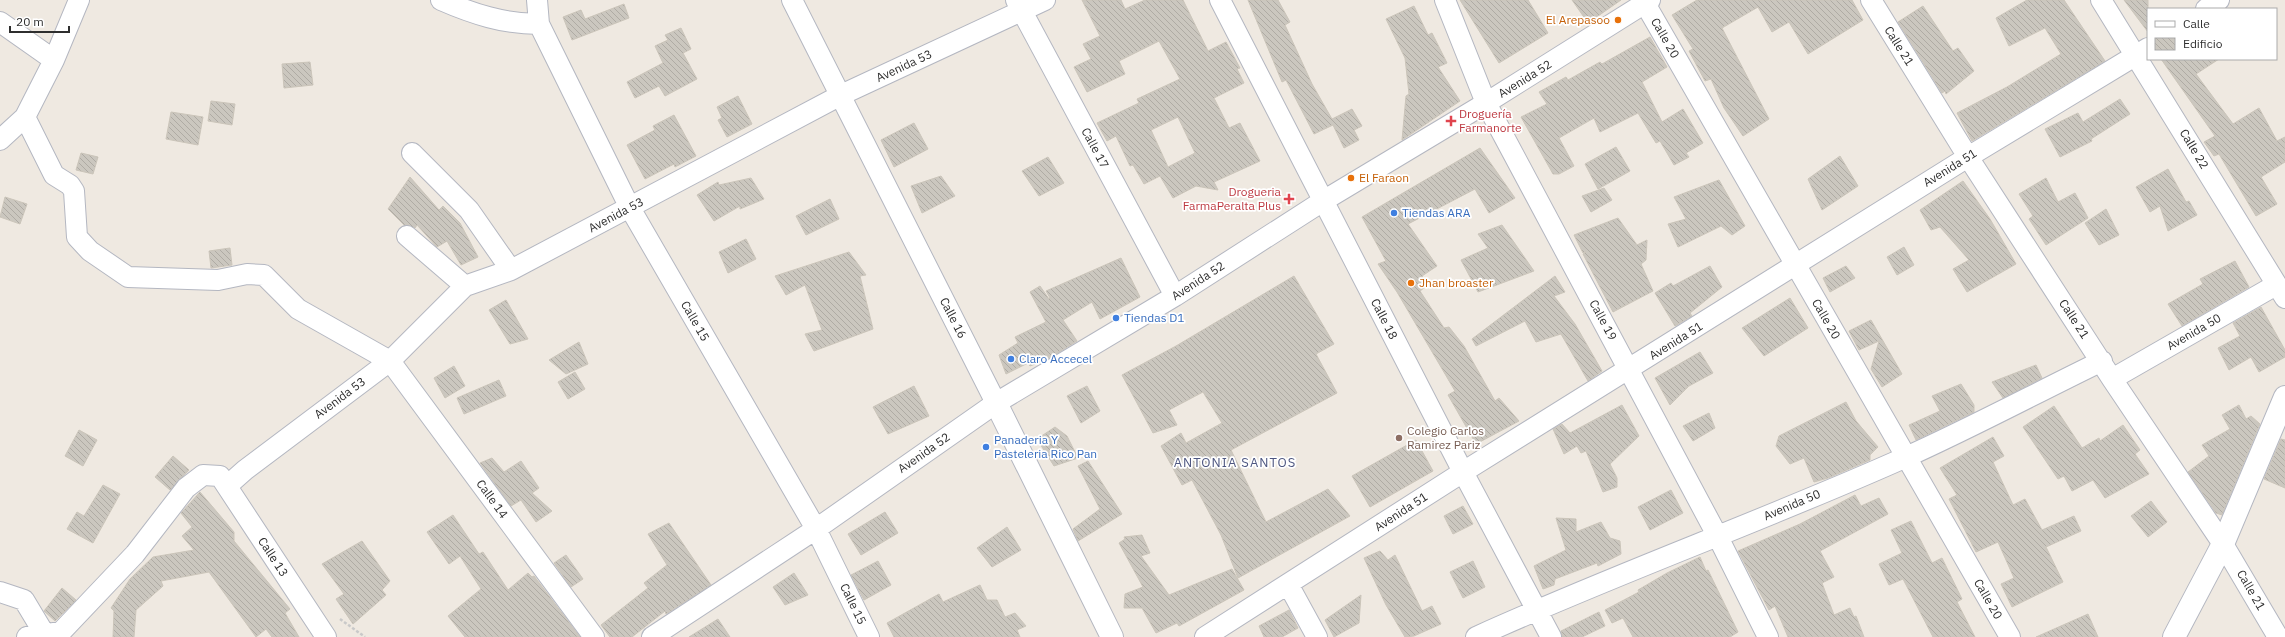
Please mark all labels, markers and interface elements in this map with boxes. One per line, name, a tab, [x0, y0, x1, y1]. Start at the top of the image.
scale bar	[10, 8, 69, 34]
legend	[2147, 8, 2277, 60]
place label: El Arepasoo	[1546, 12, 1610, 27]
text: 20 m	[16, 14, 44, 29]
marker: El Arepasoo	[1613, 15, 1623, 25]
street label: Calle 20	[1648, 15, 1683, 61]
text: Calle	[2183, 16, 2210, 31]
street label: Calle 21	[1881, 23, 1917, 68]
text: Edificio	[2183, 36, 2223, 51]
street label: Avenida 53	[873, 46, 934, 85]
street label: Avenida 52	[1495, 56, 1554, 101]
place label: Droguería Farmanorte	[1459, 106, 1522, 135]
marker: Droguería Farmanorte	[1446, 116, 1456, 126]
street label: Calle 17	[1078, 125, 1112, 171]
street label: Calle 22	[2177, 126, 2212, 172]
street label: Avenida 51	[1920, 145, 1979, 190]
place label: El Faraon	[1359, 170, 1409, 185]
marker: El Faraon	[1346, 173, 1356, 183]
place label: Drogueria FarmaPeralta Plus	[1183, 184, 1282, 213]
street label: Avenida 53	[586, 194, 646, 235]
marker: Drogueria FarmaPeralta Plus	[1284, 194, 1294, 204]
place label: Tiendas ARA	[1402, 205, 1471, 220]
marker: Tiendas ARA	[1389, 208, 1399, 218]
street label: Avenida 52	[1168, 258, 1227, 303]
place label: Jhan broaster	[1419, 275, 1494, 290]
marker: Jhan broaster	[1406, 278, 1416, 288]
street label: Calle 16	[937, 295, 970, 341]
street label: Calle 18	[1368, 296, 1401, 342]
street label: Calle 20	[1809, 296, 1844, 342]
street label: Calle 21	[2056, 296, 2093, 341]
street label: Calle 19	[1586, 297, 1620, 343]
street label: Calle 15	[678, 298, 713, 344]
place label: Tiendas D1	[1124, 310, 1185, 325]
street label: Avenida 50	[2164, 310, 2224, 353]
marker: Tiendas D1	[1111, 313, 1121, 323]
street label: Avenida 51	[1646, 318, 1705, 363]
place label: Claro Accecel	[1019, 351, 1092, 366]
marker: Claro Accecel	[1006, 354, 1016, 364]
street label: Avenida 53	[311, 373, 368, 422]
place label: Colegio Carlos Ramirez Pariz	[1407, 423, 1484, 452]
street label: Avenida 52	[895, 429, 953, 476]
place label: Panaderia Y Pasteleria Rico Pan	[994, 432, 1097, 461]
marker: Colegio Carlos Ramirez Pariz	[1394, 433, 1404, 443]
marker: Panaderia Y Pasteleria Rico Pan	[981, 442, 991, 452]
district label: ANTONIA SANTOS	[1174, 454, 1296, 471]
street label: Calle 14	[473, 476, 511, 521]
street label: Avenida 50	[1761, 486, 1822, 523]
street label: Avenida 51	[1371, 489, 1430, 534]
street label: Calle 13	[255, 534, 292, 579]
street label: Calle 21	[2234, 567, 2269, 613]
street label: Calle 20	[1971, 576, 2006, 622]
street label: Calle 15	[837, 581, 870, 627]

